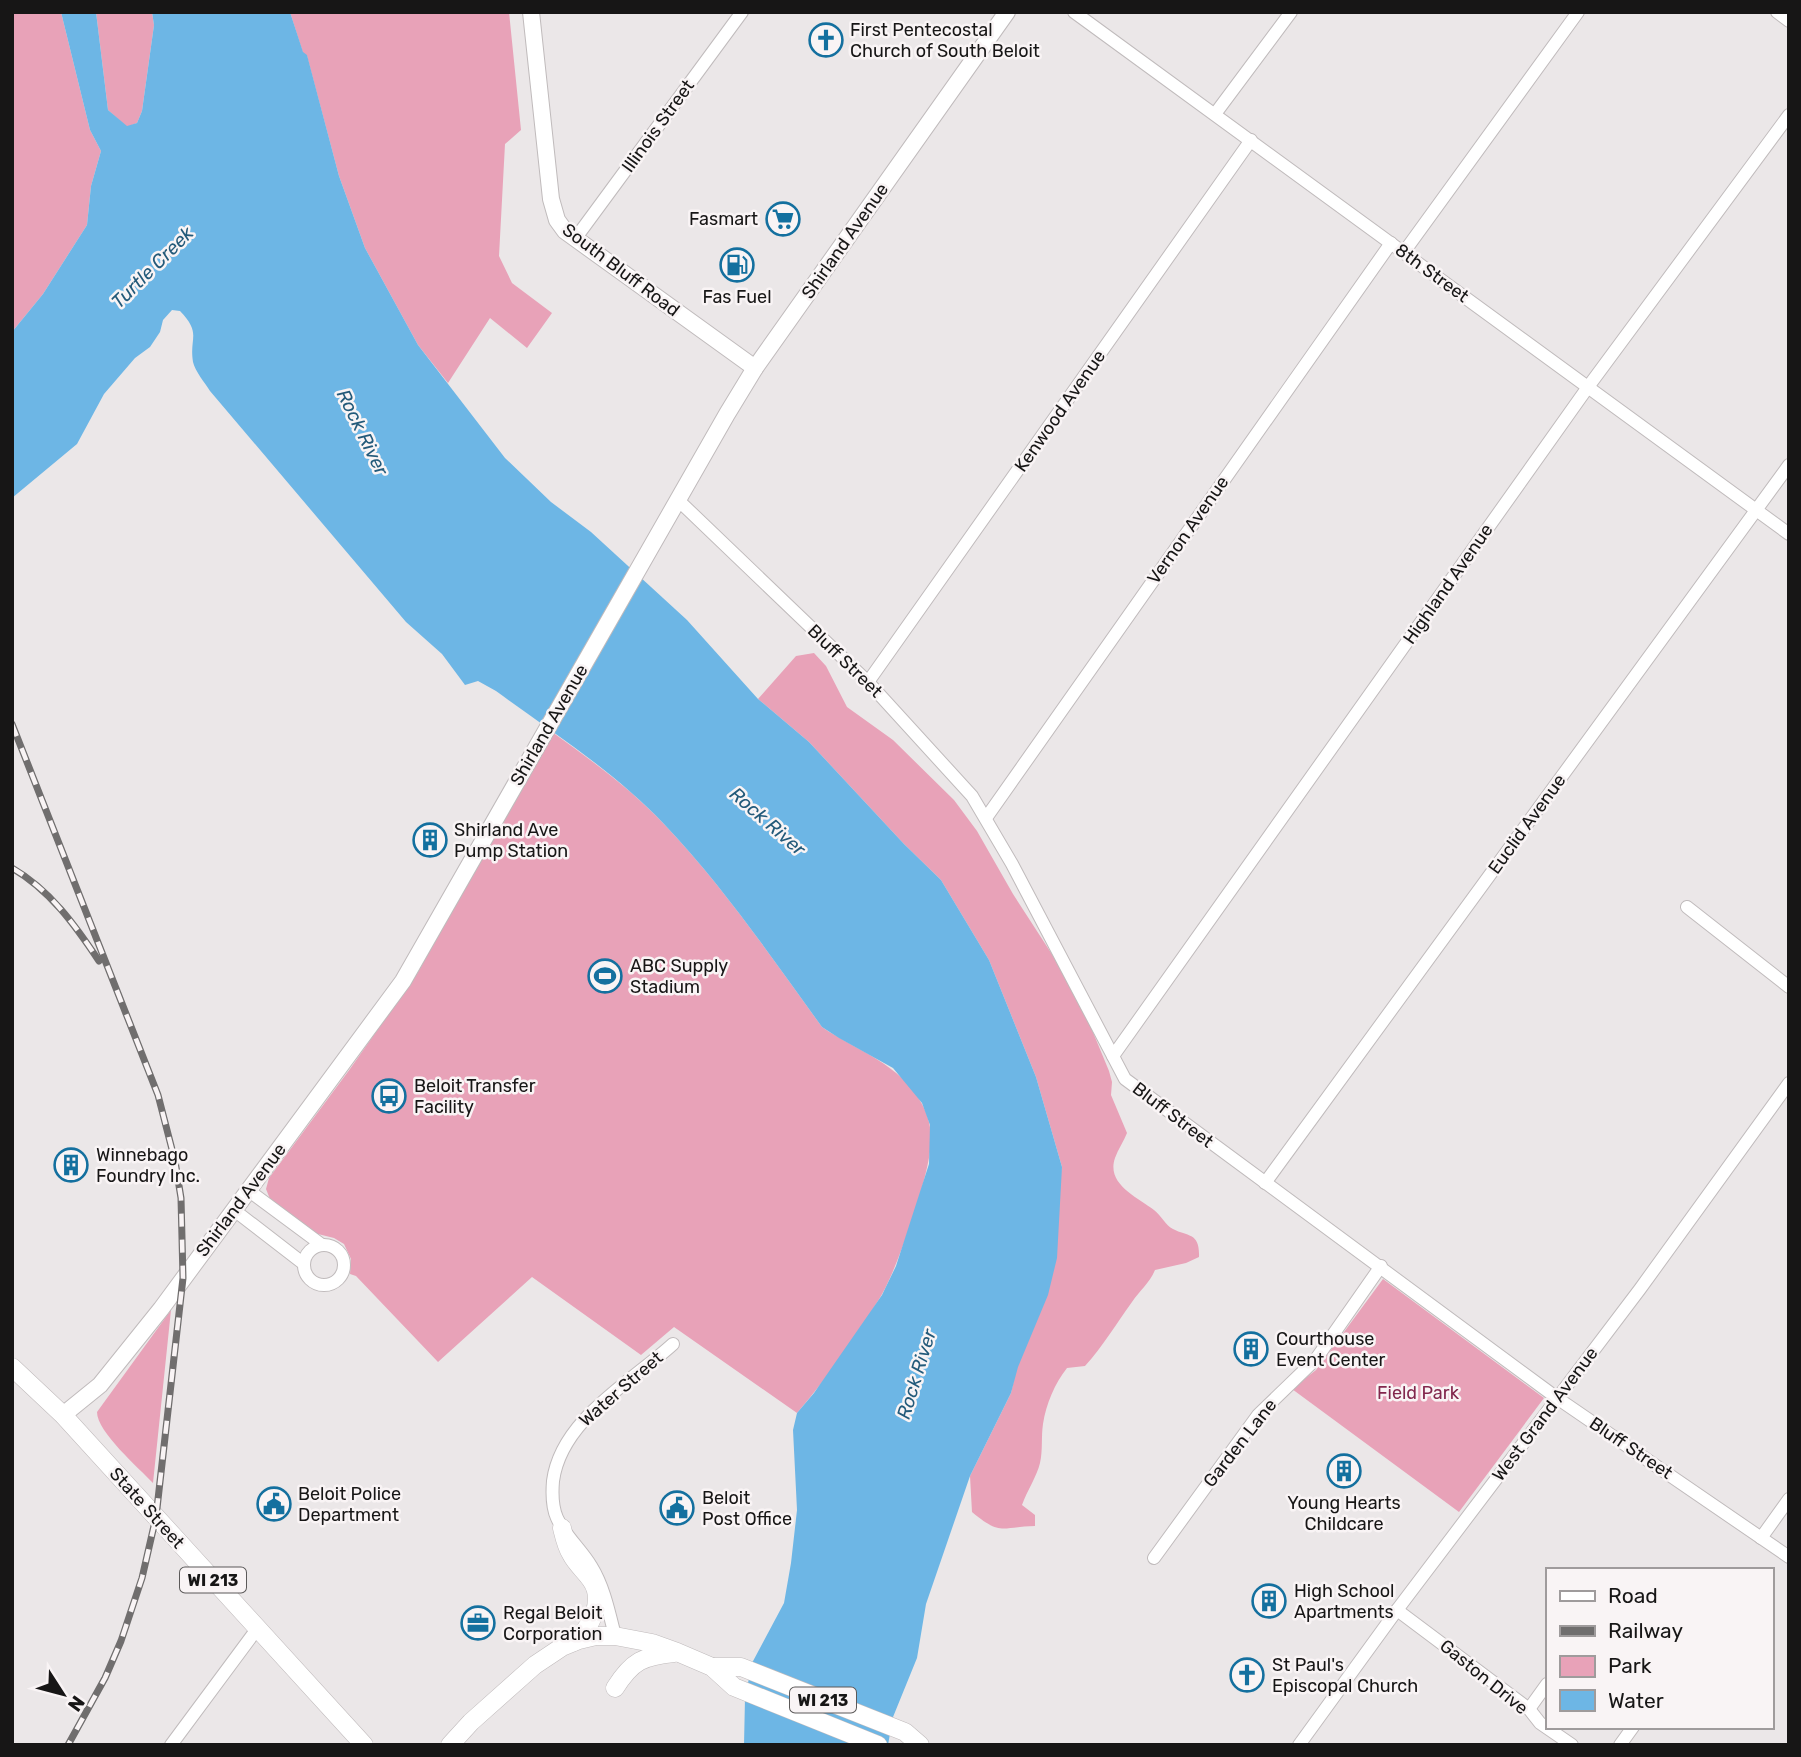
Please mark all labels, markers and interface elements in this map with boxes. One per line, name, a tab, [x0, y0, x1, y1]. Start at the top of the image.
place label: First Pentecostal Church of South Beloit	[850, 19, 1040, 62]
church icon: First Pentecostal Church of South Beloit	[807, 21, 845, 59]
street label: Illinois Street	[617, 75, 699, 177]
street label: Shirland Avenue	[797, 179, 893, 303]
supermarket icon: Fasmart	[764, 200, 802, 238]
place label: Fasmart	[689, 208, 758, 230]
street label: South Bluff Road	[558, 219, 684, 321]
water label: Turtle Creek	[107, 221, 198, 313]
street label: 8th Street	[1391, 239, 1473, 307]
fuel station icon: Fas Fuel	[718, 246, 756, 284]
place label: Fas Fuel	[702, 286, 772, 308]
street label: Kenwood Avenue	[1010, 346, 1110, 476]
water label: Rock River	[332, 385, 394, 480]
street label: Vernon Avenue	[1143, 472, 1233, 588]
street label: Highland Avenue	[1398, 520, 1498, 648]
street label: Bluff Street	[803, 620, 887, 702]
street label: Shirland Avenue	[505, 660, 593, 790]
street label: Euclid Avenue	[1483, 770, 1571, 878]
water label: Rock River	[725, 782, 811, 861]
place label: Shirland Ave Pump Station	[454, 819, 568, 862]
building icon: Shirland Ave Pump Station	[411, 821, 449, 859]
place label: ABC Supply Stadium	[630, 955, 728, 998]
sports icon: ABC Supply Stadium	[586, 957, 624, 995]
place label: Beloit Transfer Facility	[414, 1075, 536, 1118]
bus stop icon: Beloit Transfer Facility	[370, 1077, 408, 1115]
street label: Bluff Street	[1128, 1077, 1218, 1153]
street label: Shirland Avenue	[191, 1139, 291, 1261]
place label: Winnebago Foundry Inc.	[96, 1144, 200, 1187]
building icon: Winnebago Foundry Inc.	[52, 1146, 90, 1184]
water label: Rock River	[892, 1326, 941, 1422]
place label: Courthouse Event Center	[1276, 1328, 1386, 1371]
building icon: Courthouse Event Center	[1232, 1330, 1270, 1368]
street label: West Grand Avenue	[1487, 1343, 1603, 1485]
street label: Water Street	[575, 1347, 667, 1431]
park label: Field Park	[1377, 1382, 1460, 1404]
street label: Garden Lane	[1199, 1394, 1281, 1492]
street label: Bluff Street	[1585, 1412, 1677, 1484]
building icon: Young Hearts Childcare	[1325, 1452, 1363, 1490]
street label: State Street	[105, 1463, 189, 1553]
place label: Beloit Police Department	[298, 1483, 401, 1526]
public building icon: Beloit Police Department	[255, 1485, 293, 1523]
place label: Beloit Post Office	[702, 1487, 792, 1530]
public building icon: Beloit Post Office	[658, 1489, 696, 1527]
place label: Young Hearts Childcare	[1287, 1492, 1401, 1535]
road number: WI 213	[180, 1568, 246, 1592]
legend	[1546, 1568, 1773, 1729]
place label: High School Apartments	[1294, 1580, 1394, 1623]
building icon: High School Apartments	[1250, 1582, 1288, 1620]
text: Road	[1608, 1583, 1658, 1608]
place label: Regal Beloit Corporation	[503, 1602, 602, 1645]
office icon: Regal Beloit Corporation	[459, 1604, 497, 1642]
text: Railway	[1608, 1618, 1683, 1643]
street label: Gaston Drive	[1435, 1635, 1533, 1719]
text: Park	[1608, 1653, 1652, 1678]
place label: St Paul's Episcopal Church	[1272, 1654, 1418, 1697]
church icon: St Paul's Episcopal Church	[1228, 1656, 1266, 1694]
north arrow	[28, 1659, 98, 1729]
road number: WI 213	[790, 1688, 856, 1712]
text: Water	[1608, 1688, 1664, 1713]
text: N	[63, 1691, 90, 1716]

